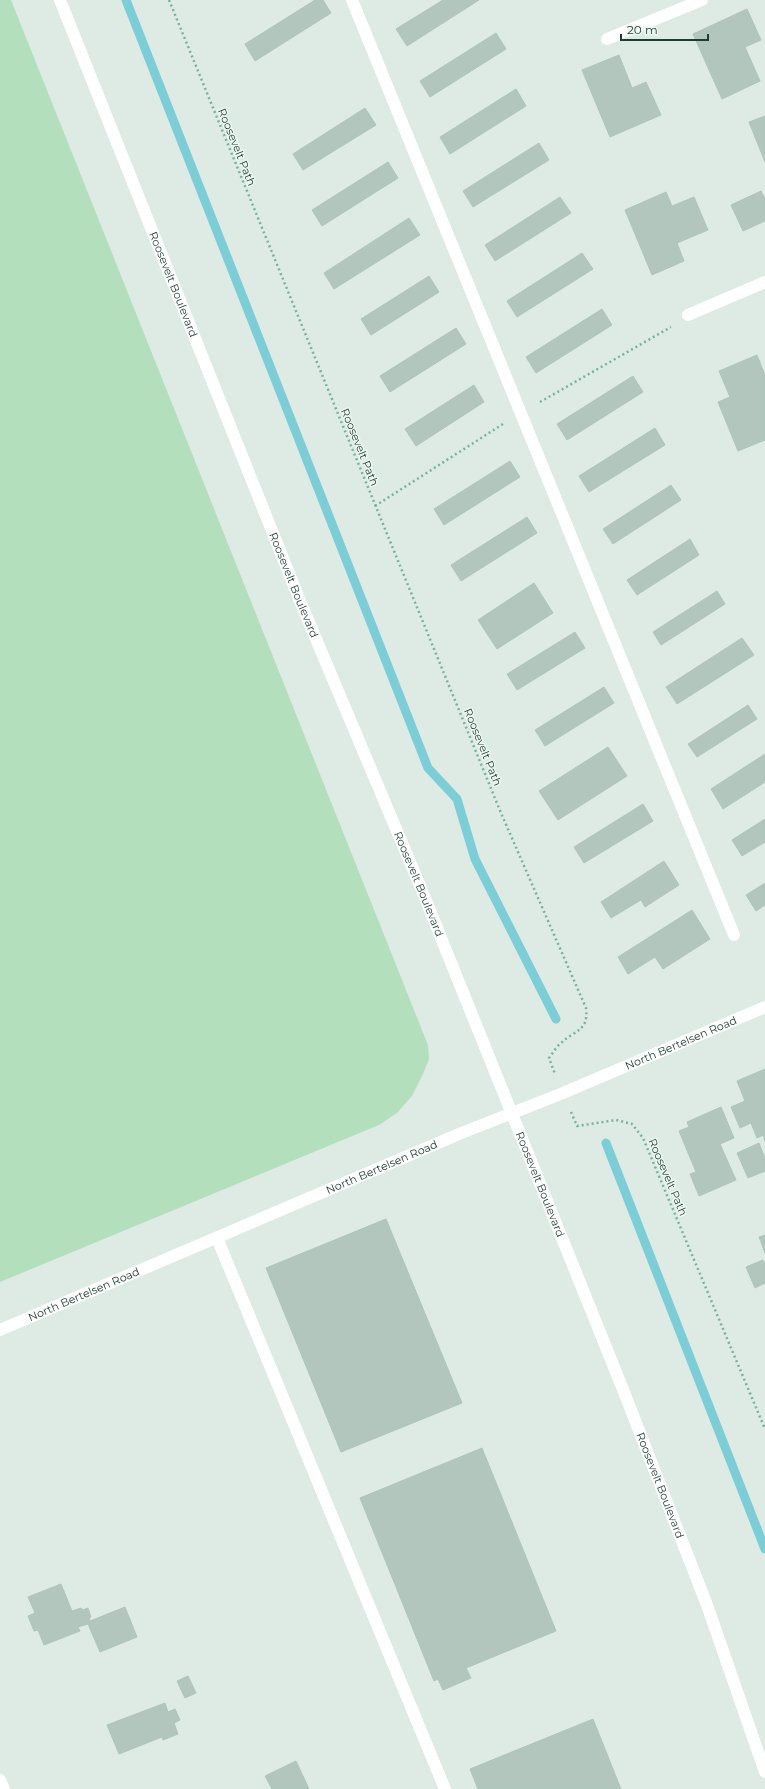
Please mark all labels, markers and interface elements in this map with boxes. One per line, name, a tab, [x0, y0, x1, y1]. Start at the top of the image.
scale bar	[621, 16, 708, 42]
text: 20 m	[627, 22, 658, 37]
street label: Roosevelt Path	[215, 106, 259, 188]
street label: Roosevelt Boulevard	[146, 229, 201, 339]
street label: Roosevelt Path	[338, 406, 382, 488]
street label: Roosevelt Boulevard	[266, 530, 322, 640]
street label: Roosevelt Path	[461, 706, 505, 788]
street label: Roosevelt Boulevard	[391, 829, 447, 939]
street label: North Bertelsen Road	[623, 1013, 739, 1073]
street label: Roosevelt Boulevard	[513, 1129, 568, 1239]
street label: Roosevelt Path	[645, 1136, 691, 1218]
street label: North Bertelsen Road	[324, 1137, 440, 1197]
street label: North Bertelsen Road	[26, 1264, 142, 1324]
street label: Roosevelt Boulevard	[633, 1430, 687, 1540]

